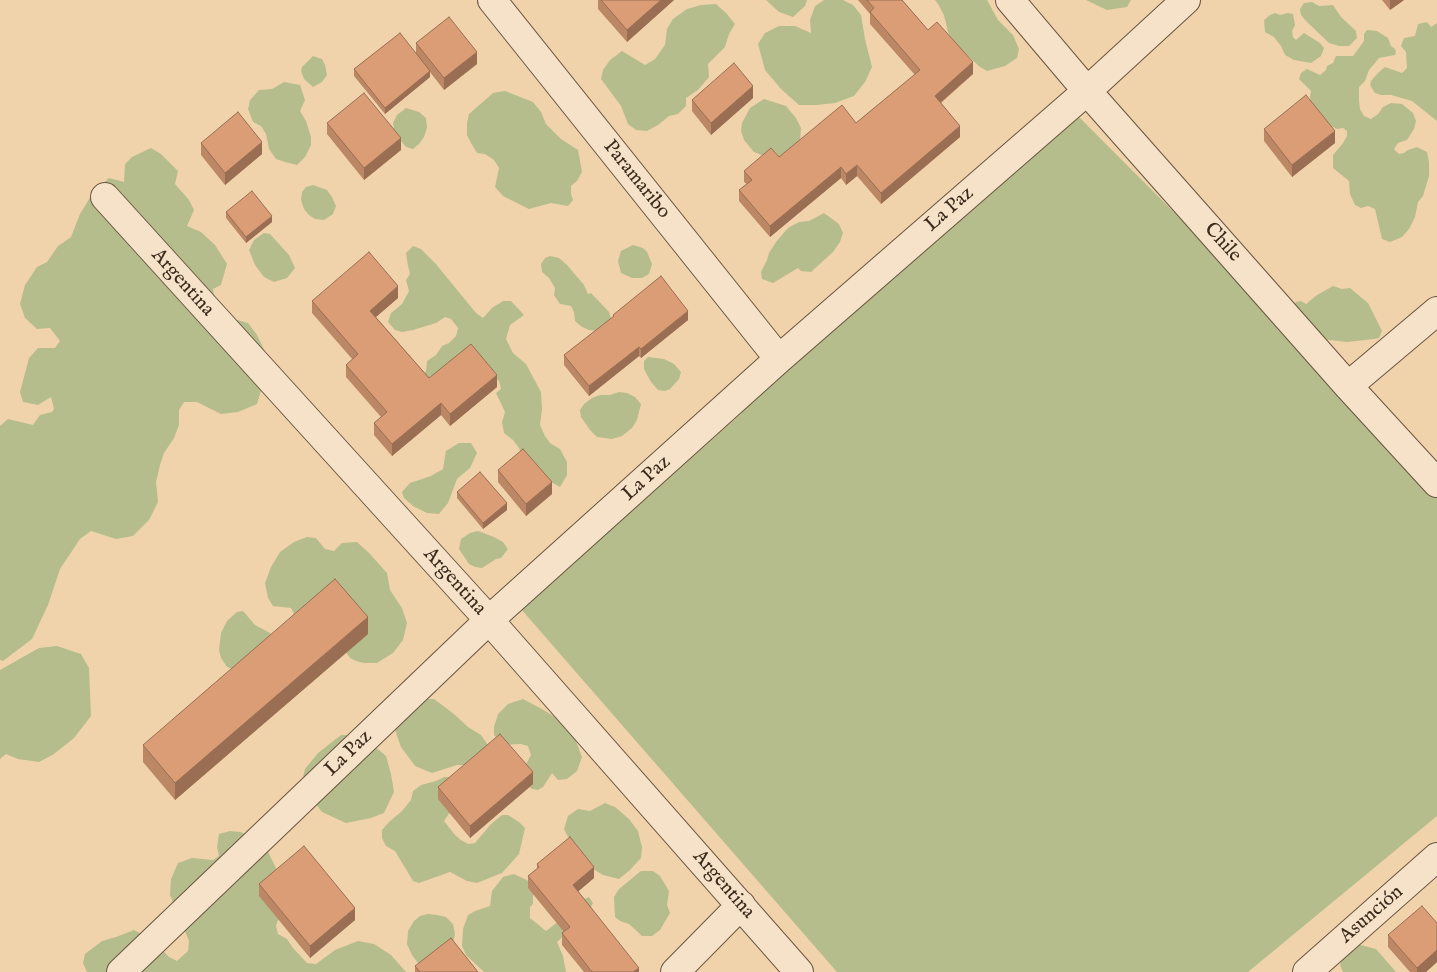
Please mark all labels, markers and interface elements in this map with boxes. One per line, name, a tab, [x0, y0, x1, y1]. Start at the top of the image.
street label: Paramaribo	[597, 136, 675, 224]
street label: La Paz	[921, 182, 979, 238]
street label: Chile	[1198, 218, 1246, 268]
street label: Argentina	[145, 244, 219, 322]
street label: La Paz	[618, 451, 676, 507]
street label: Argentina	[417, 543, 491, 621]
street label: La Paz	[320, 726, 378, 782]
street label: Argentina	[687, 846, 759, 924]
street label: Asunción	[1335, 881, 1409, 949]

